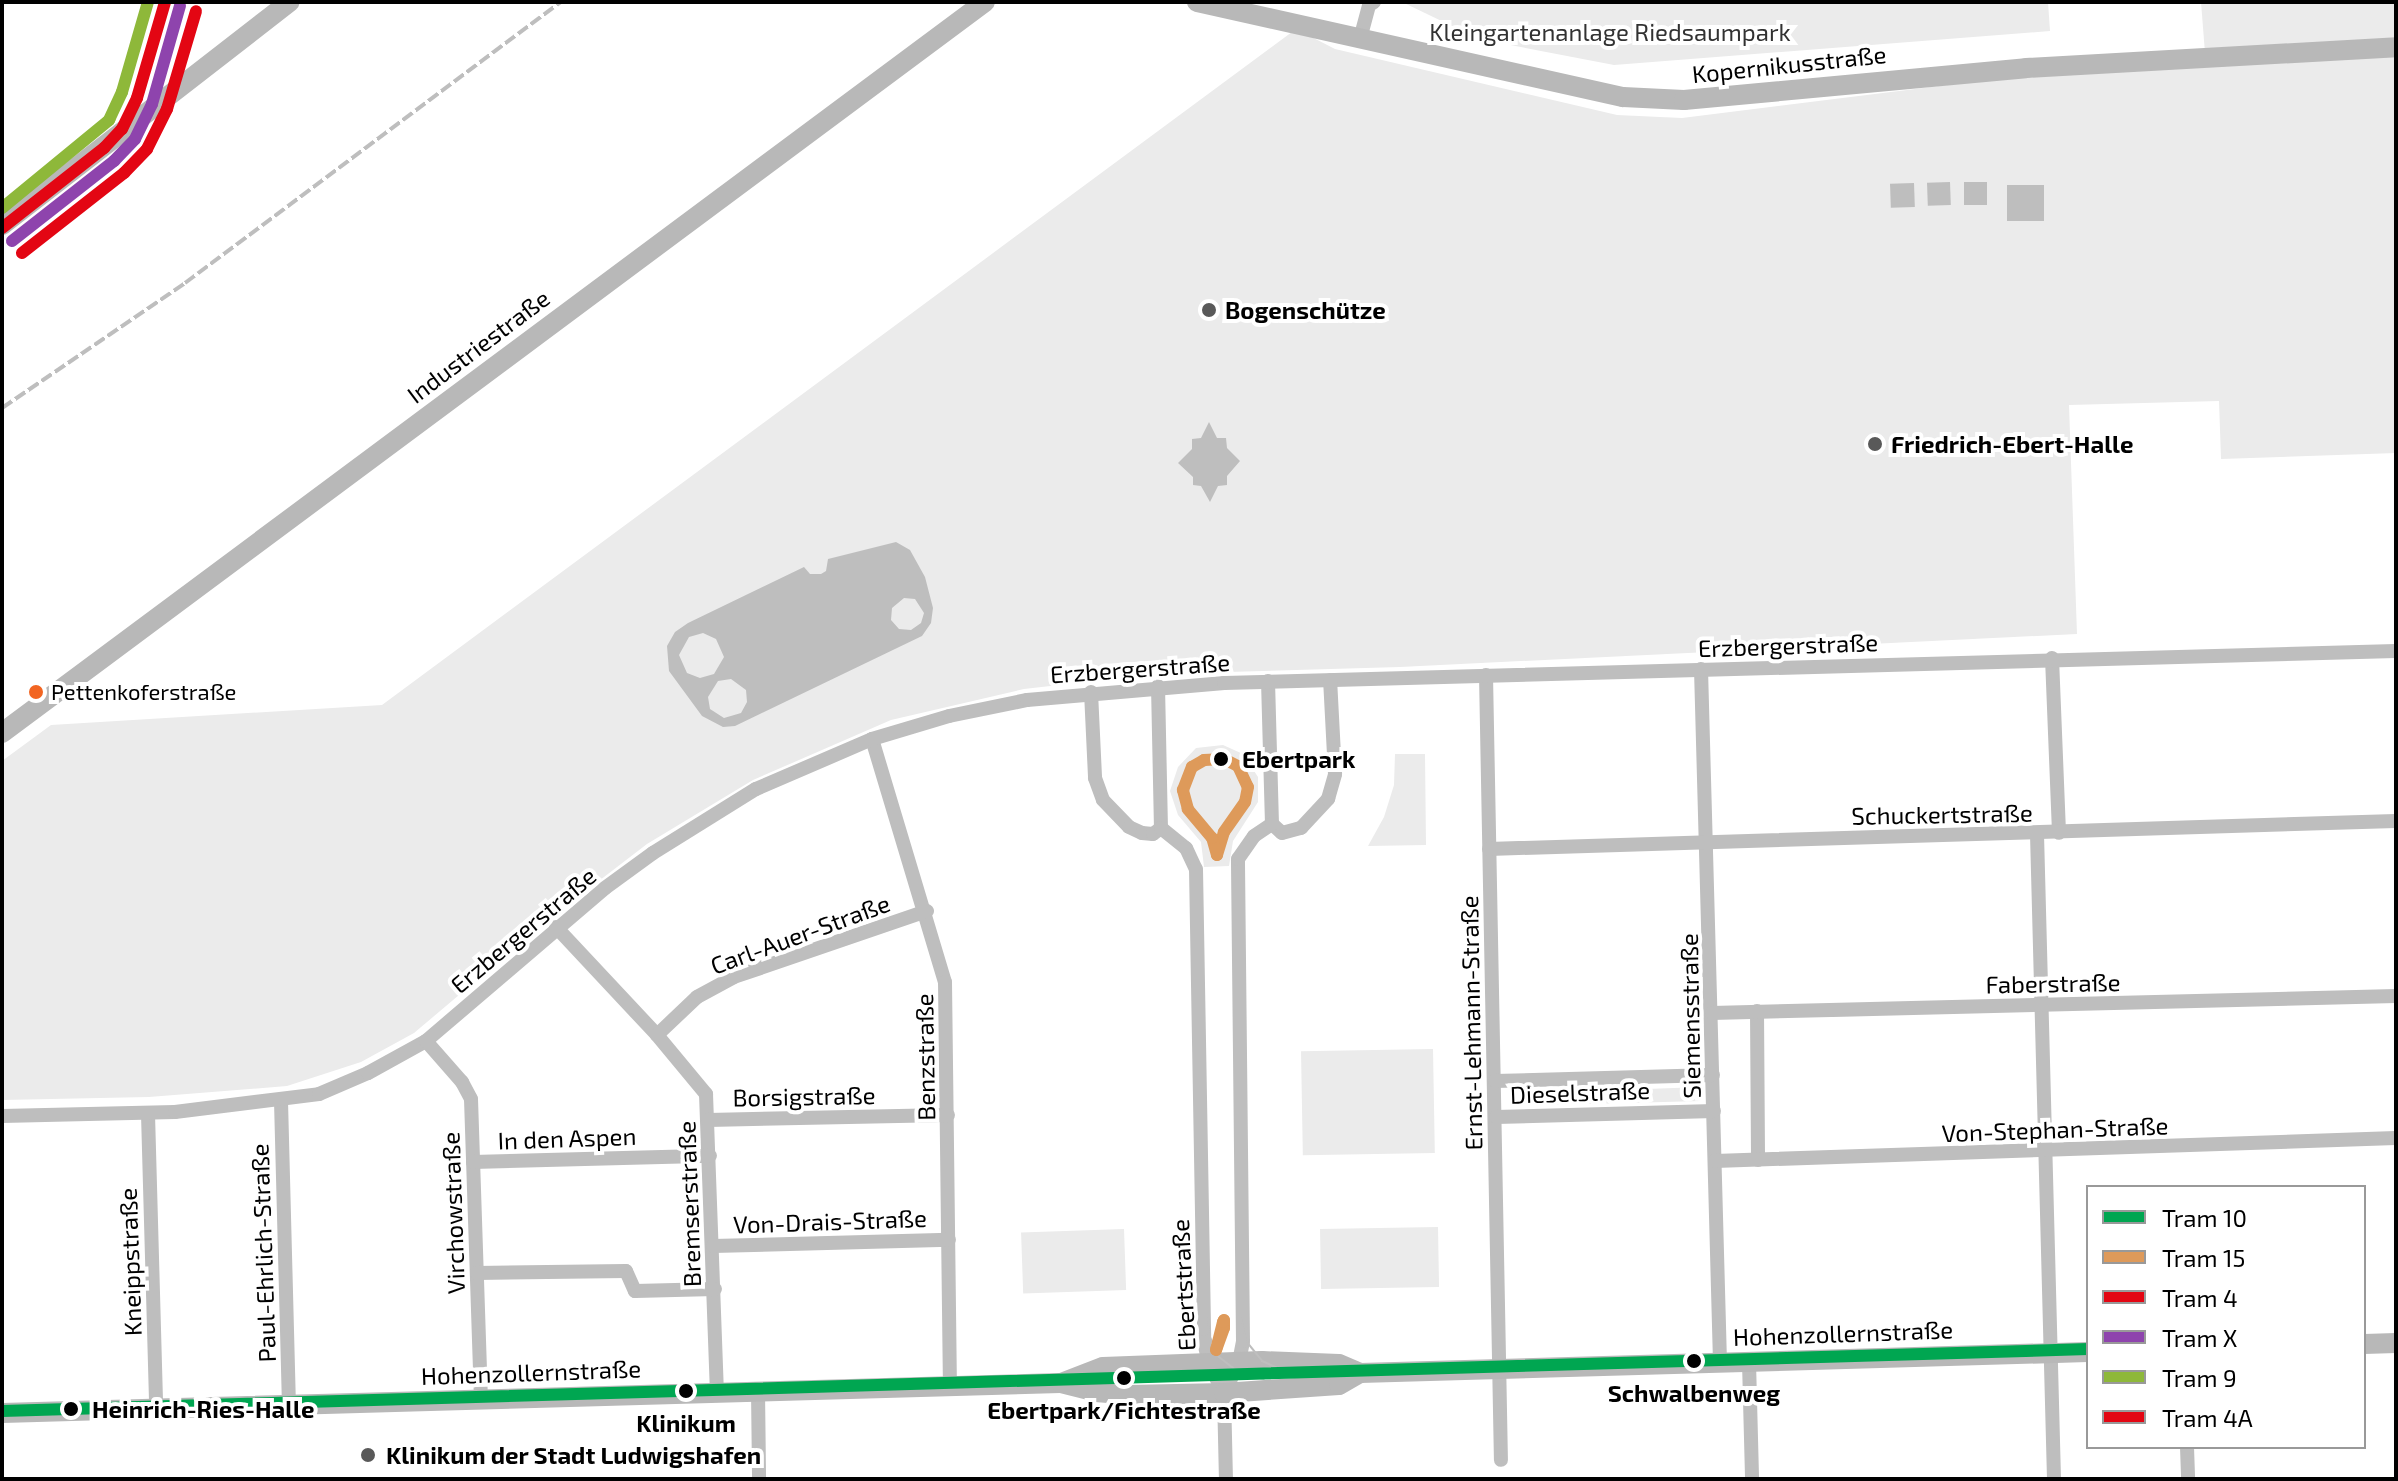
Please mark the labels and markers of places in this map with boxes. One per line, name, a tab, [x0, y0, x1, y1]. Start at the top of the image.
place label: Bogenschütze	[1225, 296, 1386, 324]
marker: Bogenschütze	[1200, 301, 1218, 319]
place label: Friedrich-Ebert-Halle	[1891, 430, 2133, 458]
marker: Friedrich-Ebert-Halle	[1866, 435, 1884, 453]
place label: Pettenkoferstraße	[51, 679, 236, 705]
marker: Pettenkoferstraße	[28, 684, 44, 700]
marker: Ebertpark	[1207, 745, 1235, 773]
place label: Ebertpark	[1242, 745, 1355, 773]
marker: Schwalbenweg	[1680, 1347, 1708, 1375]
marker: Ebertpark/Fichtestraße	[1110, 1364, 1138, 1392]
marker: Klinikum	[672, 1377, 700, 1405]
place label: Schwalbenweg	[1608, 1379, 1780, 1407]
marker: Heinrich-Ries-Halle	[57, 1395, 85, 1423]
place label: Heinrich-Ries-Halle	[92, 1395, 315, 1423]
place label: Ebertpark/Fichtestraße	[987, 1396, 1261, 1424]
place label: Klinikum	[636, 1409, 736, 1437]
place label: Klinikum der Stadt Ludwigshafen	[386, 1441, 762, 1469]
marker: Klinikum der Stadt Ludwigshafen	[357, 1444, 379, 1466]

